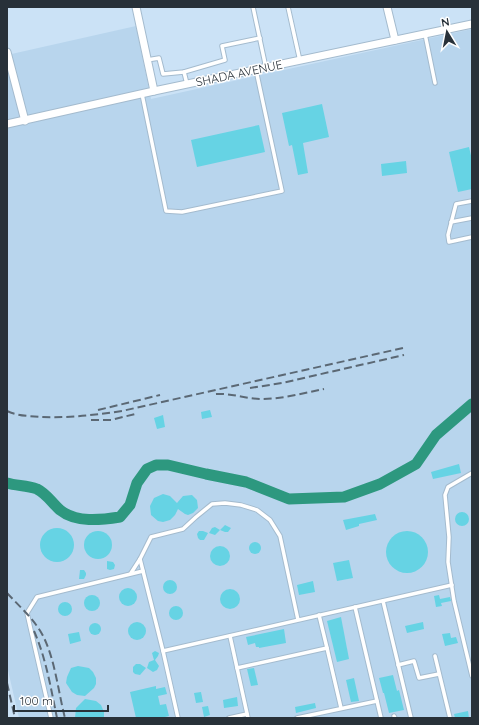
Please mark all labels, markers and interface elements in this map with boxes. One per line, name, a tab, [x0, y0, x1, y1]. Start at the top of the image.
north arrow	[427, 12, 467, 52]
text: N	[440, 15, 450, 30]
street label: SHADA AVENUE	[194, 56, 284, 90]
scale bar	[14, 687, 108, 713]
text: 100 m	[20, 693, 53, 708]

